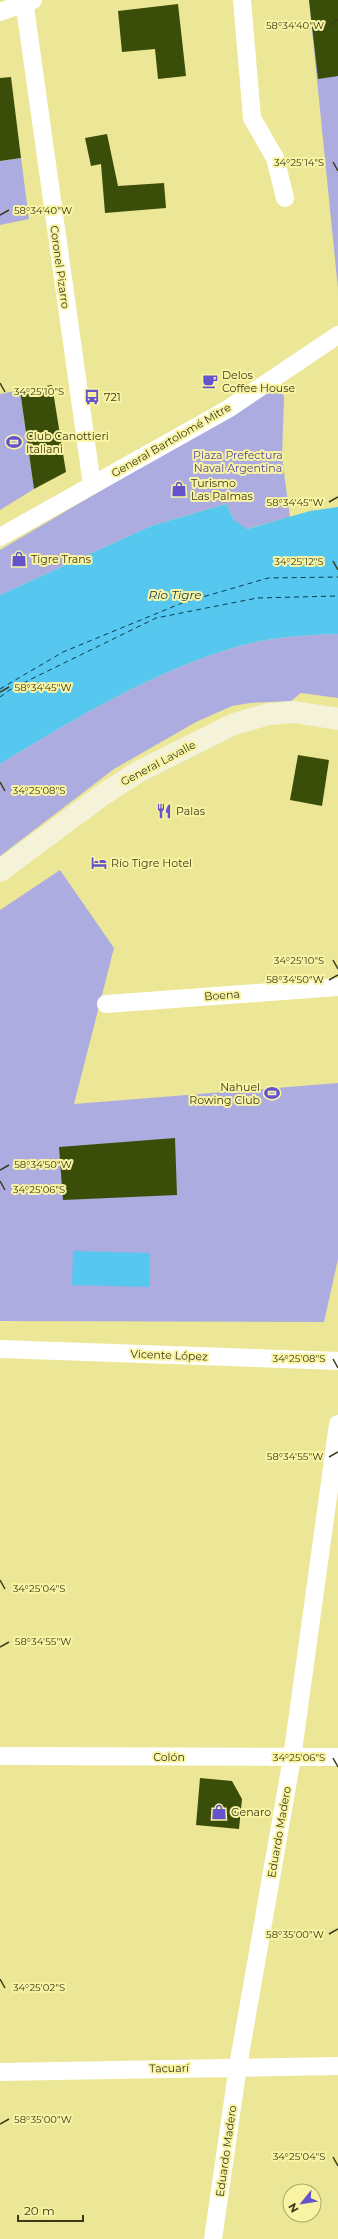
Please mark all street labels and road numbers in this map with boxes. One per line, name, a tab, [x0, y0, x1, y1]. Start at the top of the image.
street label: Coronel Pizarro	[47, 224, 73, 310]
street label: General Bartolomé Mitre	[109, 400, 234, 480]
street label: General Lavalle	[118, 737, 198, 789]
street label: Boena	[204, 987, 240, 1003]
street label: Vicente López	[130, 1347, 208, 1363]
street label: Colón	[153, 1750, 185, 1764]
street label: Eduardo Madero	[264, 1785, 294, 1879]
street label: Tacuarí	[149, 2061, 190, 2075]
street label: Eduardo Madero	[213, 2104, 239, 2198]

